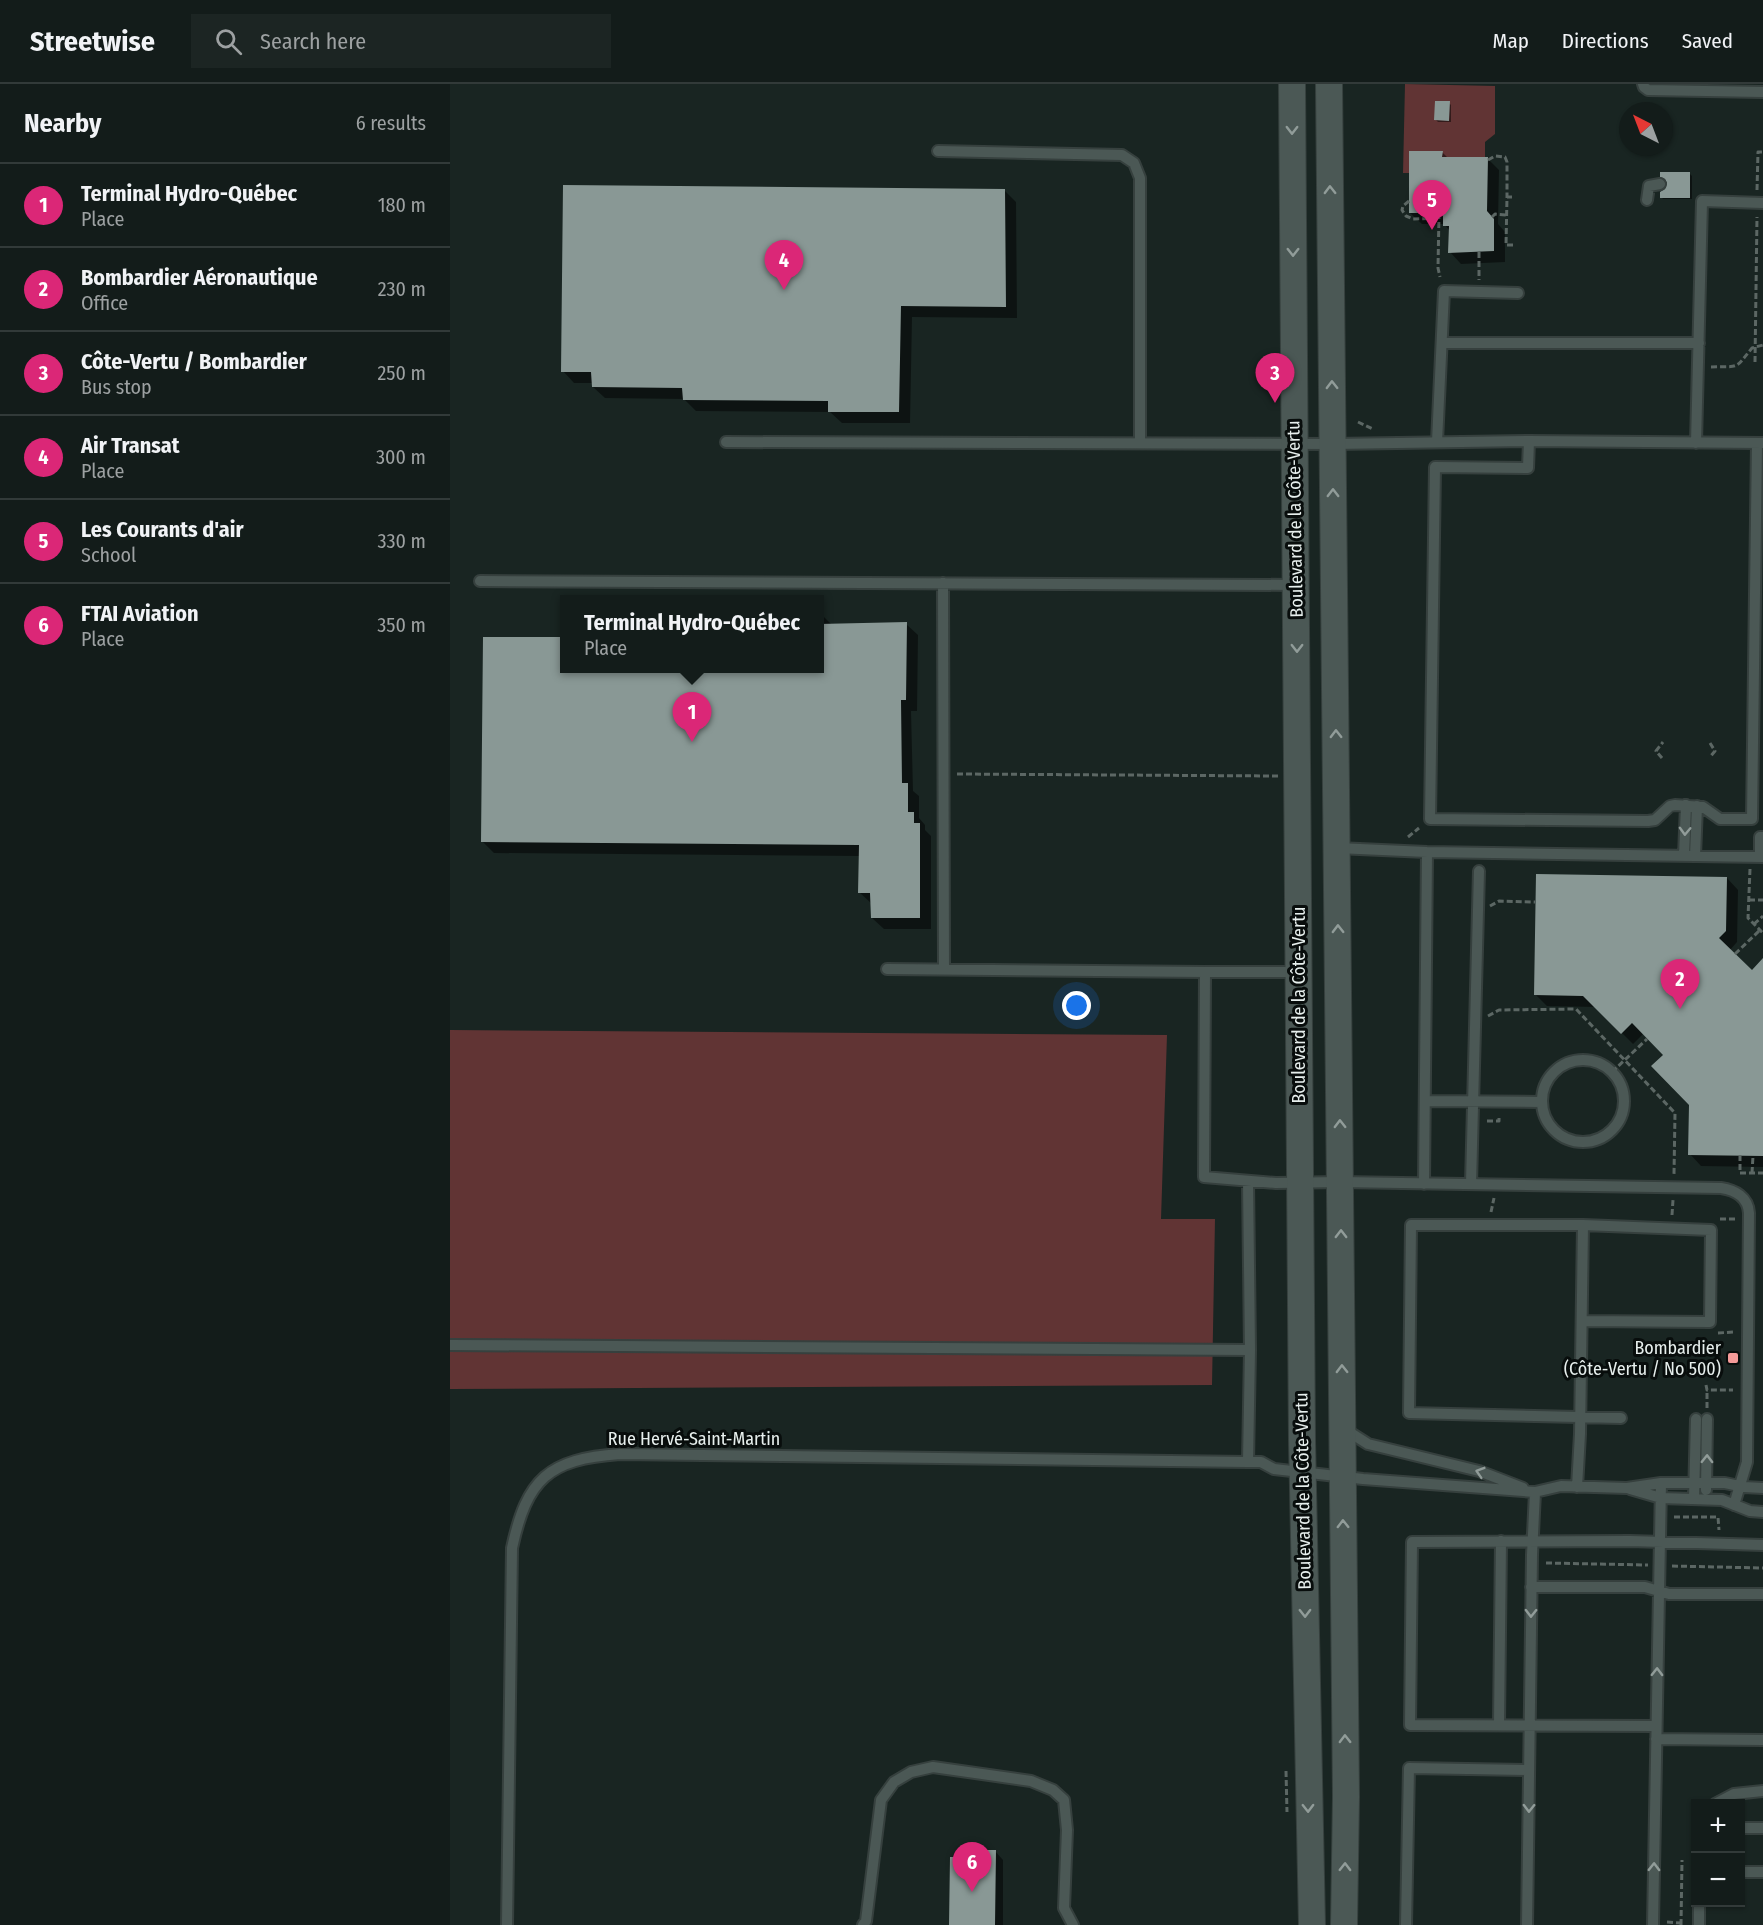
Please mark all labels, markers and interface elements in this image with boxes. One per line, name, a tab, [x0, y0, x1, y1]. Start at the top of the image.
search box	[191, 14, 611, 68]
text: Streetwise	[30, 25, 155, 58]
icon: search	[212, 25, 245, 58]
text: Search here	[260, 28, 366, 55]
text: Map	[1492, 28, 1529, 54]
text: Directions	[1562, 28, 1649, 54]
text: Saved	[1682, 28, 1733, 54]
north arrow	[1619, 102, 1673, 156]
text: Nearby	[24, 108, 101, 139]
text: 6 results	[356, 111, 426, 135]
one-way arrow	[1286, 126, 1298, 135]
text: Terminal Hydro-Québec	[81, 180, 297, 207]
pin: 5	[1412, 180, 1452, 230]
one-way arrow	[1324, 186, 1336, 195]
text: 1	[39, 193, 48, 217]
text: 180 m	[378, 193, 426, 217]
text: Place	[81, 207, 124, 231]
pin: 4	[764, 240, 804, 290]
one-way arrow	[1287, 247, 1299, 256]
text: Bombardier Aéronautique	[81, 264, 318, 291]
text: 2	[39, 277, 48, 301]
text: 230 m	[378, 277, 426, 301]
text: Office	[81, 291, 128, 315]
text: Côte-Vertu / Bombardier	[81, 348, 307, 375]
pin: 3	[1256, 354, 1294, 403]
text: 3	[39, 361, 48, 385]
text: 250 m	[378, 361, 426, 385]
text: Bus stop	[81, 375, 152, 399]
one-way arrow	[1326, 381, 1338, 390]
street label: Boulevard de la Côte-Vertu	[1282, 420, 1308, 618]
text: Air Transat	[81, 432, 179, 459]
text: 4	[38, 445, 49, 469]
text: 300 m	[376, 445, 426, 469]
text: Place	[81, 459, 124, 483]
one-way arrow	[1327, 488, 1339, 497]
text: Les Courants d'air	[81, 516, 244, 543]
text: 5	[39, 529, 48, 553]
text: 330 m	[377, 529, 426, 553]
text: School	[81, 543, 136, 567]
popup	[560, 595, 824, 673]
text: FTAI Aviation	[81, 600, 198, 627]
text: Terminal Hydro-Québec	[584, 609, 800, 636]
text: 6	[38, 613, 49, 637]
text: 350 m	[377, 613, 426, 637]
text: Place	[81, 627, 124, 651]
text: Place	[584, 636, 627, 660]
one-way arrow	[1290, 644, 1303, 653]
pin: 1	[672, 692, 712, 742]
one-way arrow	[1329, 729, 1342, 738]
one-way arrow	[1678, 826, 1691, 835]
street label: Boulevard de la Côte-Vertu	[1288, 906, 1310, 1104]
one-way arrow	[1331, 924, 1344, 933]
pin: 2	[1660, 960, 1700, 1009]
your location	[1062, 991, 1091, 1020]
one-way arrow	[1333, 1119, 1346, 1128]
one-way arrow	[1335, 1230, 1347, 1239]
place label: Bombardier (Côte-Vertu / No 500)	[1564, 1337, 1722, 1380]
marker: Bombardier (Côte-Vertu / No 500)	[1726, 1351, 1740, 1365]
one-way arrow	[1336, 1364, 1348, 1373]
street label: Boulevard de la Côte-Vertu	[1290, 1392, 1316, 1590]
street label: Rue Hervé-Saint-Martin	[608, 1428, 780, 1450]
one-way arrow	[1701, 1454, 1713, 1463]
one-way arrow	[1475, 1467, 1486, 1479]
one-way arrow	[1337, 1520, 1349, 1529]
one-way arrow	[1299, 1609, 1311, 1618]
one-way arrow	[1525, 1609, 1537, 1618]
one-way arrow	[1651, 1667, 1663, 1676]
one-way arrow	[1339, 1734, 1351, 1743]
map controls	[1691, 1799, 1745, 1907]
button: +	[1691, 1799, 1745, 1853]
one-way arrow	[1302, 1804, 1315, 1813]
one-way arrow	[1523, 1804, 1535, 1813]
pin: 6	[952, 1842, 992, 1892]
button: −	[1691, 1853, 1745, 1907]
one-way arrow	[1338, 1862, 1351, 1871]
one-way arrow	[1648, 1862, 1660, 1871]

